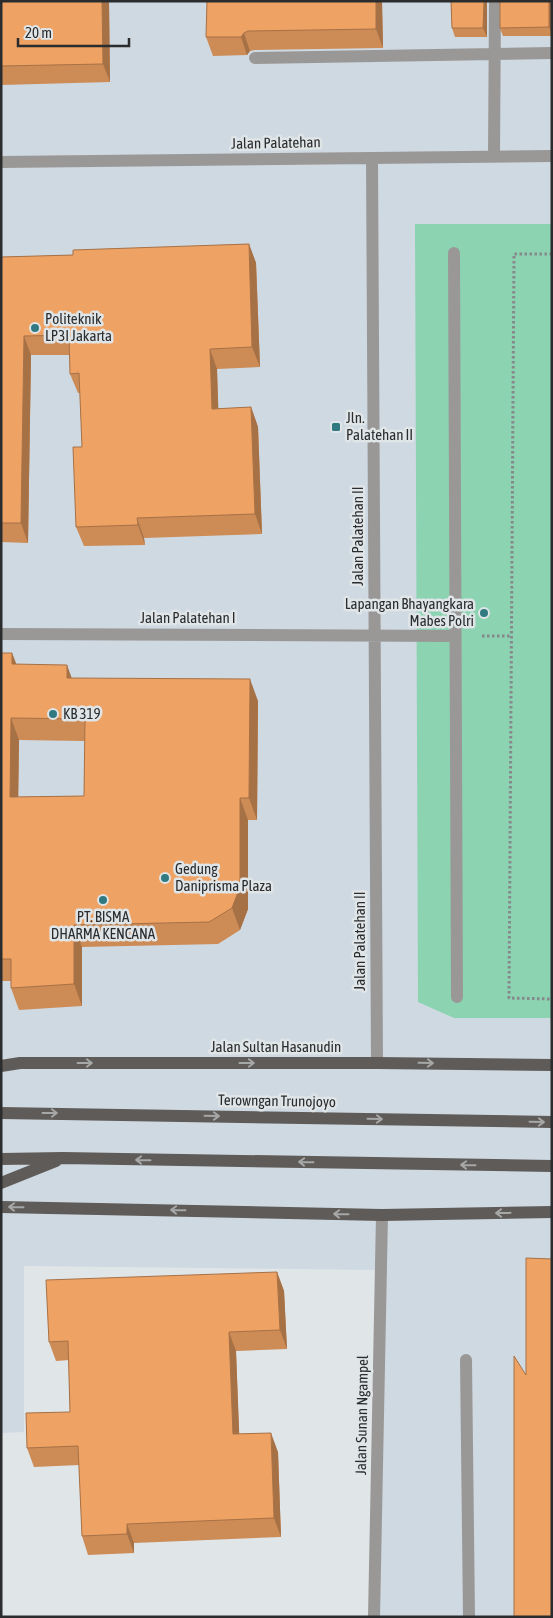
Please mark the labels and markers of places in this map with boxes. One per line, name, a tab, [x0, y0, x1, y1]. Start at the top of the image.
place label: Politeknik LP3I Jakarta	[45, 310, 112, 344]
marker: Politeknik LP3I Jakarta	[29, 322, 41, 334]
place label: Jln. Palatehan II	[346, 409, 413, 443]
marker: Jln. Palatehan II	[330, 421, 342, 433]
place label: Lapangan Bhayangkara Mabes Polri	[345, 595, 474, 629]
marker: Lapangan Bhayangkara Mabes Polri	[478, 607, 490, 619]
place label: KB 319	[63, 705, 101, 722]
marker: KB 319	[47, 708, 59, 720]
place label: Gedung Daniprisma Plaza	[175, 860, 272, 894]
marker: Gedung Daniprisma Plaza	[159, 872, 171, 884]
marker: PT. BISMA DHARMA KENCANA	[97, 894, 109, 906]
place label: PT. BISMA DHARMA KENCANA	[51, 908, 156, 942]

